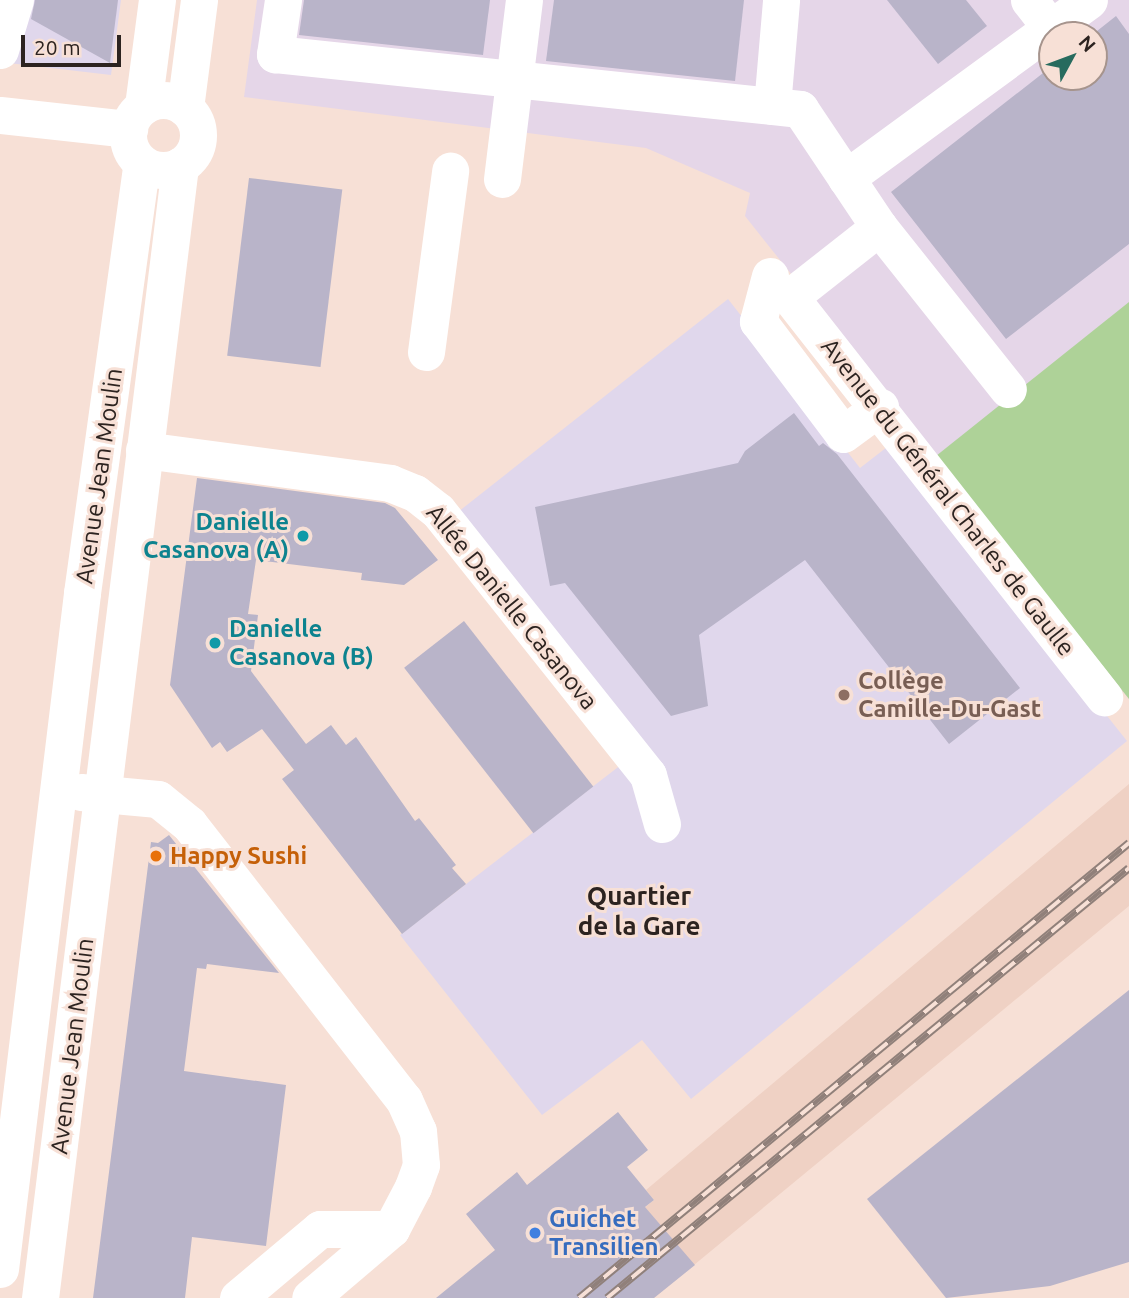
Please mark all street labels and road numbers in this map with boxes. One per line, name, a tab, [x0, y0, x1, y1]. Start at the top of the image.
street label: Avenue du Général Charles de Gaulle	[815, 333, 1081, 661]
street label: Avenue Jean Moulin	[70, 366, 128, 586]
street label: Allée Danielle Casanova	[421, 499, 603, 715]
street label: Avenue Jean Moulin	[44, 936, 100, 1156]

